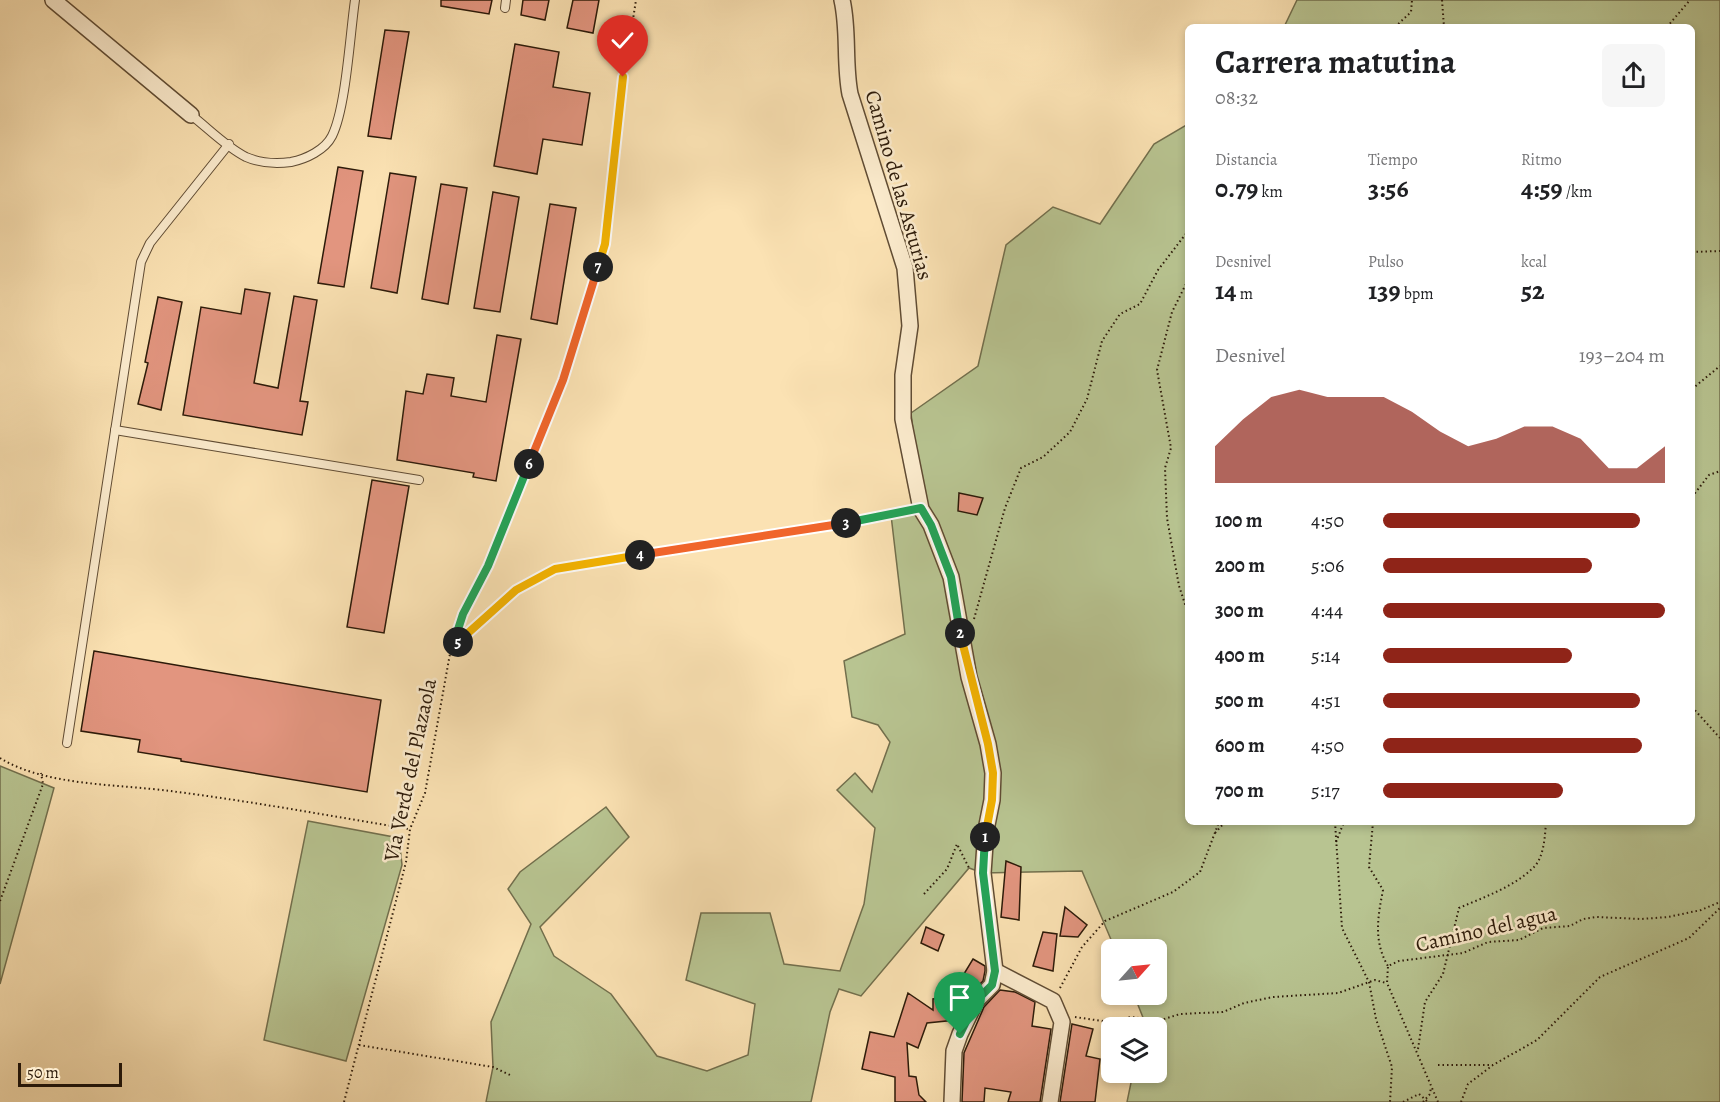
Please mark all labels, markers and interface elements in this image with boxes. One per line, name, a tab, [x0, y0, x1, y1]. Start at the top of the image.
pin	[597, 15, 648, 77]
icon: check	[606, 24, 639, 57]
text: Carrera matutina	[1215, 39, 1456, 84]
button: share	[1602, 44, 1665, 107]
text: 08:32	[1215, 84, 1258, 111]
street label: Camino de las Asturias	[859, 87, 939, 283]
text: Distancia	[1215, 149, 1277, 171]
text: Tiempo	[1368, 149, 1418, 171]
text: Ritmo	[1521, 149, 1562, 171]
text: 0.79	[1215, 171, 1258, 206]
text: 3:56	[1368, 171, 1409, 206]
text: 4:59	[1521, 171, 1563, 206]
text: km	[1258, 181, 1283, 203]
text: /km	[1563, 181, 1592, 203]
text: Desnivel	[1215, 251, 1271, 273]
text: Pulso	[1368, 251, 1404, 273]
text: kcal	[1521, 251, 1547, 273]
pin: 7	[583, 252, 613, 282]
text: 7	[595, 256, 601, 278]
text: 14	[1215, 273, 1237, 308]
text: 139	[1368, 273, 1401, 308]
text: 52	[1521, 273, 1545, 308]
text: m	[1237, 283, 1253, 305]
text: bpm	[1401, 283, 1434, 305]
text: Desnivel	[1215, 342, 1285, 369]
text: 193–204 m	[1579, 342, 1665, 369]
pin: 6	[514, 449, 544, 479]
text: 6	[525, 453, 533, 475]
text: 100 m	[1215, 507, 1263, 534]
text: 4:50	[1311, 507, 1344, 534]
pin: 3	[831, 508, 861, 538]
text: 3	[843, 512, 849, 534]
pin: 4	[625, 540, 655, 570]
text: 4	[636, 544, 644, 566]
text: 200 m	[1215, 552, 1265, 579]
text: 5:06	[1311, 552, 1344, 579]
text: 300 m	[1215, 597, 1264, 624]
text: 4:44	[1311, 597, 1343, 624]
pin: 2	[945, 618, 975, 648]
text: 2	[956, 622, 964, 644]
pin: 5	[443, 627, 473, 657]
text: 5	[455, 631, 461, 653]
text: 400 m	[1215, 642, 1265, 669]
text: 5:14	[1311, 642, 1340, 669]
street label: Vía Verde del Plazaola	[377, 676, 443, 865]
text: 500 m	[1215, 687, 1264, 714]
text: 4:51	[1311, 687, 1340, 714]
text: 600 m	[1215, 732, 1265, 759]
text: 4:50	[1311, 732, 1344, 759]
text: 700 m	[1215, 777, 1264, 804]
text: 5:17	[1311, 777, 1340, 804]
pin: 1	[970, 822, 1000, 852]
text: 1	[982, 826, 988, 848]
street label: Camino del agua	[1413, 899, 1559, 959]
north arrow	[1101, 939, 1167, 1005]
map controls	[1101, 939, 1167, 1083]
pin	[934, 972, 985, 1034]
icon: arrive	[943, 981, 976, 1014]
button: layers	[1101, 1017, 1167, 1083]
scale bar	[18, 1060, 122, 1088]
text: 50 m	[27, 1062, 59, 1084]

